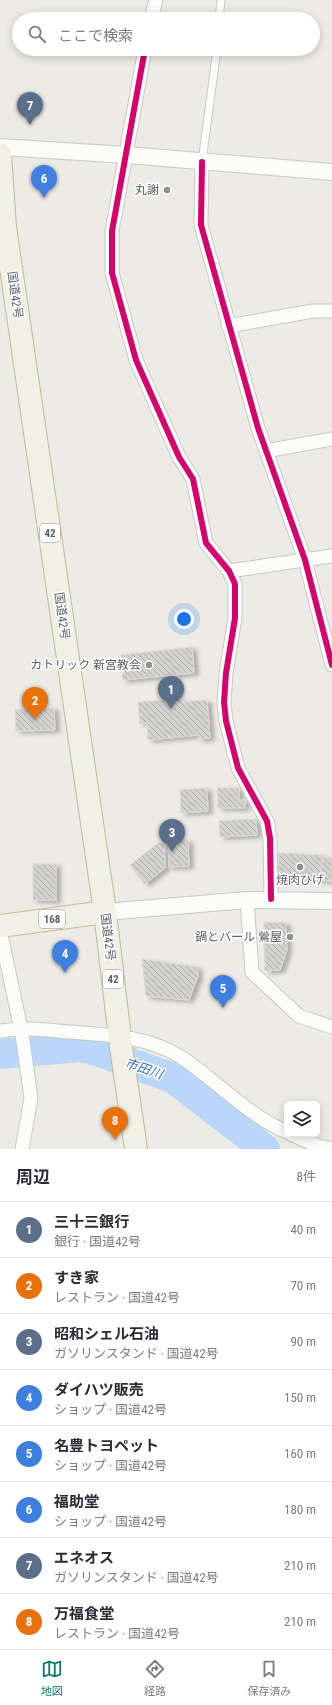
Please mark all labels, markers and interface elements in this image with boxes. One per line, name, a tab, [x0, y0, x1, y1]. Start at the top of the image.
search box	[12, 12, 320, 56]
icon: search	[26, 23, 48, 45]
text: ここで検索	[58, 27, 133, 45]
pin: 7	[17, 92, 43, 125]
pin: 6	[31, 165, 57, 198]
place label: 丸謝	[135, 183, 159, 197]
marker: 丸謝	[162, 185, 172, 195]
street label: 国道42号	[5, 270, 25, 320]
road number: 42	[40, 524, 60, 542]
street label: 国道42号	[52, 591, 72, 641]
your location	[174, 609, 194, 629]
place label: カトリック 新宮教会	[30, 658, 141, 672]
marker: カトリック 新宮教会	[144, 660, 154, 670]
pin: 1	[158, 676, 184, 709]
pin: 2	[22, 687, 48, 720]
pin: 3	[159, 819, 185, 852]
marker: 焼肉ひげ	[295, 862, 305, 872]
place label: 焼肉ひげ	[276, 873, 324, 887]
road number: 168	[39, 910, 65, 928]
street label: 国道42号	[98, 912, 118, 962]
place label: 鍋とバール 鶯屋	[195, 930, 282, 944]
marker: 鍋とバール 鶯屋	[285, 932, 295, 942]
pin: 4	[52, 940, 78, 973]
road number: 42	[103, 970, 123, 988]
pin: 5	[210, 975, 236, 1008]
water label: 市田川	[123, 1055, 167, 1083]
map controls	[284, 1101, 320, 1137]
button: layers	[284, 1101, 320, 1137]
pin: 8	[102, 1107, 128, 1140]
text: 周辺	[16, 1167, 50, 1187]
text: 8件	[297, 1169, 316, 1184]
text: 三十三銀行	[54, 1213, 129, 1231]
text: 1	[26, 1222, 32, 1237]
text: 40 m	[290, 1222, 316, 1237]
text: 銀行 · 国道42号	[54, 1234, 141, 1249]
text: すき家	[54, 1269, 99, 1287]
text: 2	[26, 1278, 32, 1293]
text: 70 m	[290, 1278, 316, 1293]
text: レストラン · 国道42号	[54, 1290, 180, 1305]
text: 昭和シェル石油	[54, 1325, 159, 1343]
text: 3	[26, 1334, 32, 1349]
text: 90 m	[290, 1334, 316, 1349]
text: ガソリンスタンド · 国道42号	[54, 1346, 219, 1361]
text: ダイハツ販売	[54, 1381, 144, 1399]
text: 4	[26, 1390, 32, 1405]
text: 150 m	[284, 1390, 316, 1405]
text: ショップ · 国道42号	[54, 1402, 167, 1417]
text: 名豊トヨペット	[54, 1437, 159, 1455]
text: 5	[26, 1446, 32, 1461]
text: 160 m	[284, 1446, 316, 1461]
text: ショップ · 国道42号	[54, 1458, 167, 1473]
text: 福助堂	[54, 1493, 99, 1511]
text: 6	[26, 1502, 32, 1517]
text: 180 m	[284, 1502, 316, 1517]
text: ショップ · 国道42号	[54, 1514, 167, 1529]
text: エネオス	[54, 1549, 114, 1567]
text: 7	[26, 1558, 32, 1573]
text: 210 m	[284, 1558, 316, 1573]
text: ガソリンスタンド · 国道42号	[54, 1570, 219, 1585]
text: 万福食堂	[54, 1605, 114, 1623]
text: 8	[26, 1614, 32, 1629]
text: 210 m	[284, 1614, 316, 1629]
text: レストラン · 国道42号	[54, 1626, 180, 1641]
tab: 地図	[41, 1658, 63, 1698]
tab: 経路	[144, 1658, 166, 1698]
tab: 保存済み	[247, 1658, 291, 1698]

